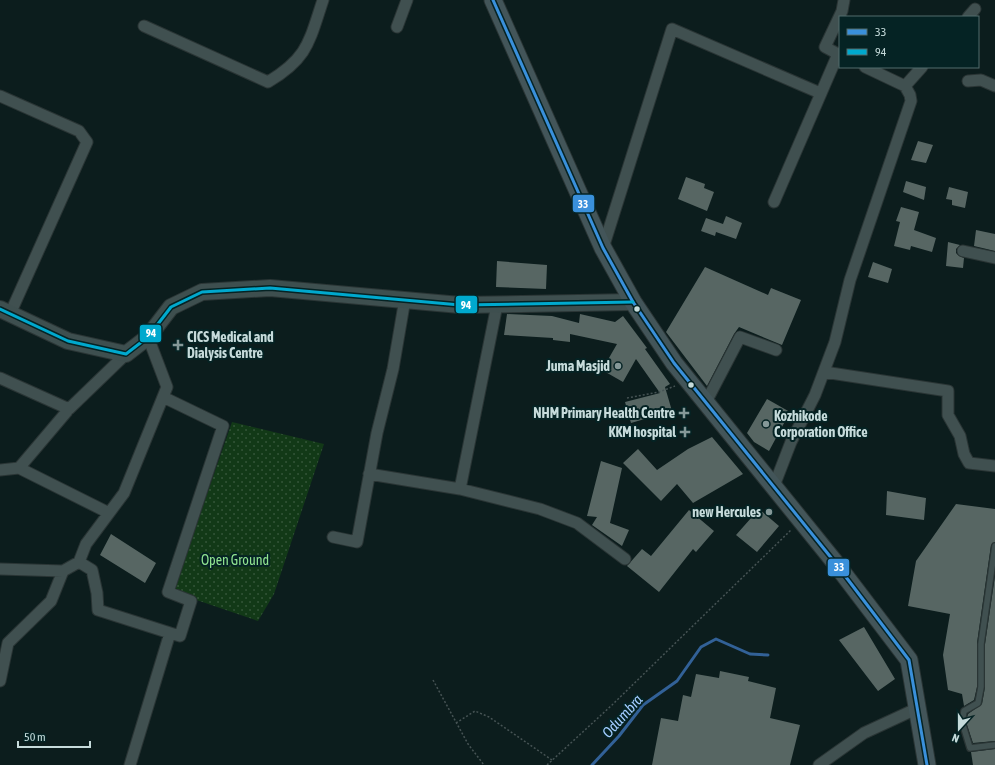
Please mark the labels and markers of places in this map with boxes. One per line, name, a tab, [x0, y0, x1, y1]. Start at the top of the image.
unlabelled marker	[632, 304, 642, 314]
place label: CICS Medical and Dialysis Centre	[187, 329, 274, 361]
marker: CICS Medical and Dialysis Centre	[172, 339, 184, 351]
place label: Juma Masjid	[545, 358, 610, 374]
marker: Juma Masjid	[613, 361, 623, 371]
unlabelled marker	[686, 380, 696, 390]
place label: NHM Primary Health Centre	[533, 405, 675, 421]
marker: NHM Primary Health Centre	[678, 407, 690, 419]
place label: Kozhikode Corporation Office	[774, 408, 868, 440]
marker: Kozhikode Corporation Office	[761, 419, 771, 429]
place label: KKM hospital	[609, 424, 676, 440]
marker: KKM hospital	[679, 426, 691, 438]
place label: new Hercules	[692, 504, 761, 520]
marker: new Hercules	[764, 507, 774, 517]

